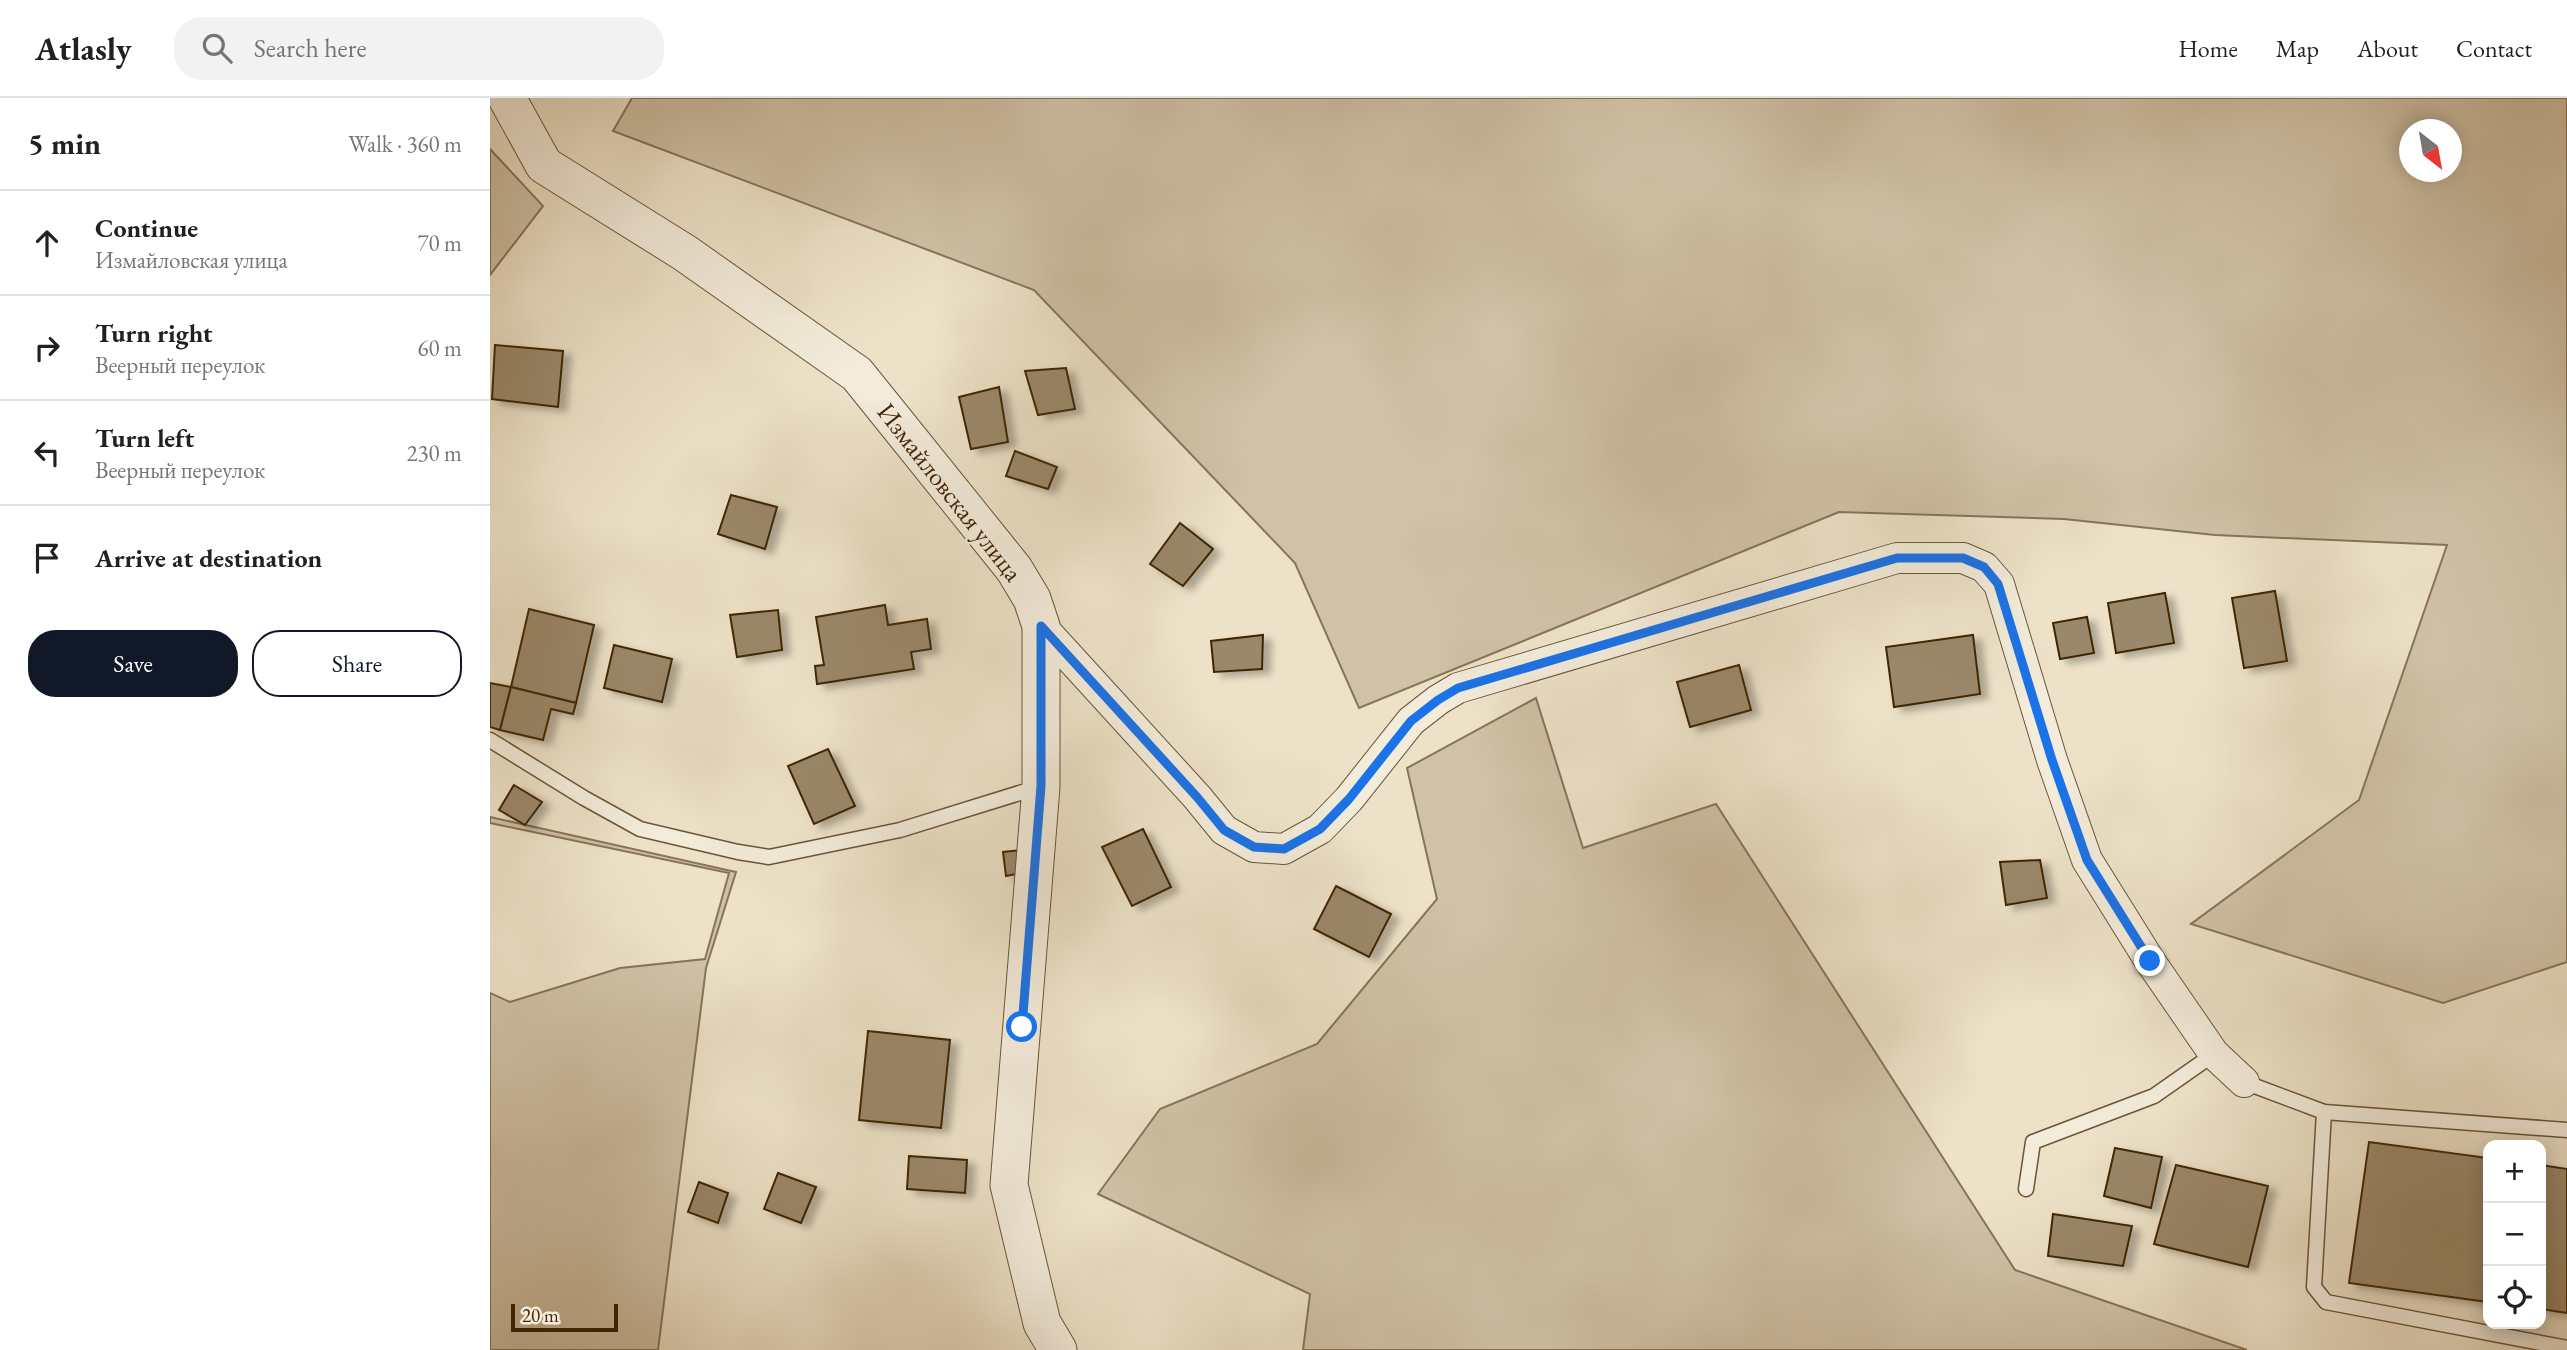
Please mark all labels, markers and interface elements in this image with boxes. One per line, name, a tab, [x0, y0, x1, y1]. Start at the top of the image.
search box	[174, 17, 664, 80]
text: Atlasly	[35, 27, 132, 70]
icon: search	[198, 29, 236, 67]
text: Search here	[254, 31, 367, 65]
text: Home	[2178, 33, 2238, 64]
text: Map	[2276, 33, 2319, 64]
text: About	[2357, 33, 2418, 64]
text: Contact	[2456, 33, 2532, 64]
north arrow	[2399, 119, 2462, 182]
text: 5 min	[28, 124, 101, 163]
text: Walk · 360 m	[348, 129, 462, 159]
text: Continue	[95, 211, 198, 245]
icon: ahead	[28, 224, 66, 262]
text: 70 m	[417, 228, 462, 258]
text: Измайловская улица	[95, 245, 288, 275]
text: Turn right	[95, 316, 213, 350]
icon: right	[28, 329, 66, 367]
text: 60 m	[417, 333, 462, 363]
text: Веерный переулок	[95, 350, 265, 380]
street label: Измайловская улица	[870, 396, 1031, 589]
text: Turn left	[95, 421, 194, 455]
icon: left	[28, 434, 66, 472]
text: 230 m	[406, 438, 462, 468]
text: Веерный переулок	[95, 455, 265, 485]
icon: arrive	[28, 539, 66, 577]
text: Arrive at destination	[95, 541, 322, 575]
button: Save	[28, 630, 238, 697]
button: Share	[252, 630, 462, 697]
route end	[2134, 945, 2165, 976]
route start	[1006, 1011, 1037, 1042]
map controls	[2483, 1140, 2546, 1329]
button: +	[2483, 1140, 2546, 1203]
button: −	[2483, 1203, 2546, 1266]
button: locate	[2483, 1266, 2546, 1329]
scale bar	[511, 1301, 618, 1333]
text: 20 m	[522, 1303, 559, 1328]

